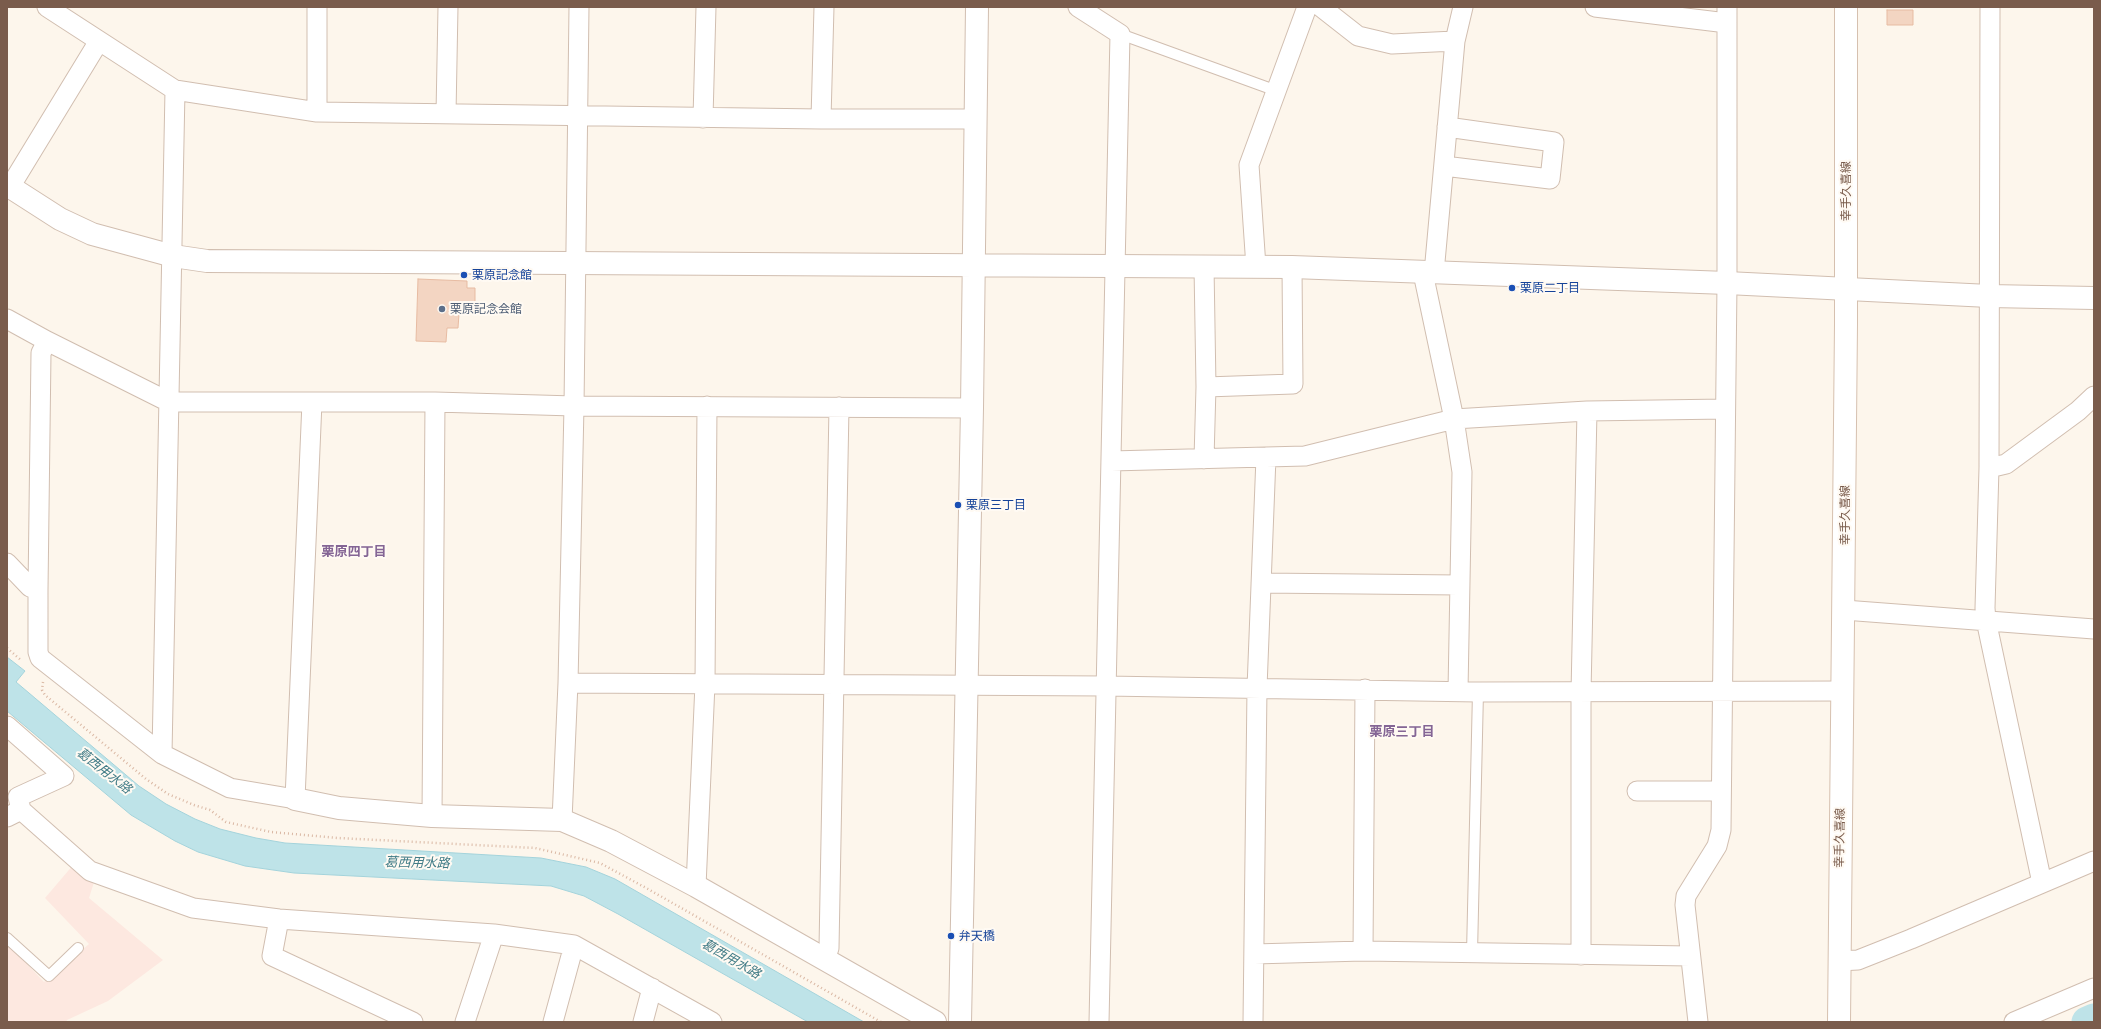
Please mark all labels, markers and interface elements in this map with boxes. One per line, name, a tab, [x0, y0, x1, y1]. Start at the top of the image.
street label: 幸手久喜線	[1839, 161, 1853, 221]
place label: 栗原記念館	[472, 268, 532, 282]
marker: 栗原記念館	[459, 270, 469, 280]
place label: 栗原二丁目	[1520, 281, 1580, 295]
marker: 栗原二丁目	[1507, 283, 1517, 293]
place label: 栗原記念会館	[450, 302, 522, 316]
marker: 栗原記念会館	[437, 304, 447, 314]
street label: 幸手久喜線	[1838, 485, 1852, 545]
place label: 栗原三丁目	[966, 498, 1026, 512]
marker: 栗原三丁目	[953, 500, 963, 510]
district label: 栗原四丁目	[322, 544, 386, 560]
district label: 栗原三丁目	[1370, 724, 1434, 740]
water label: 葛西用水路	[74, 745, 134, 797]
street label: 幸手久喜線	[1832, 808, 1848, 868]
water label: 葛西用水路	[384, 855, 450, 871]
place label: 弁天橋	[959, 929, 995, 943]
marker: 弁天橋	[946, 931, 956, 941]
water label: 葛西用水路	[699, 936, 763, 982]

